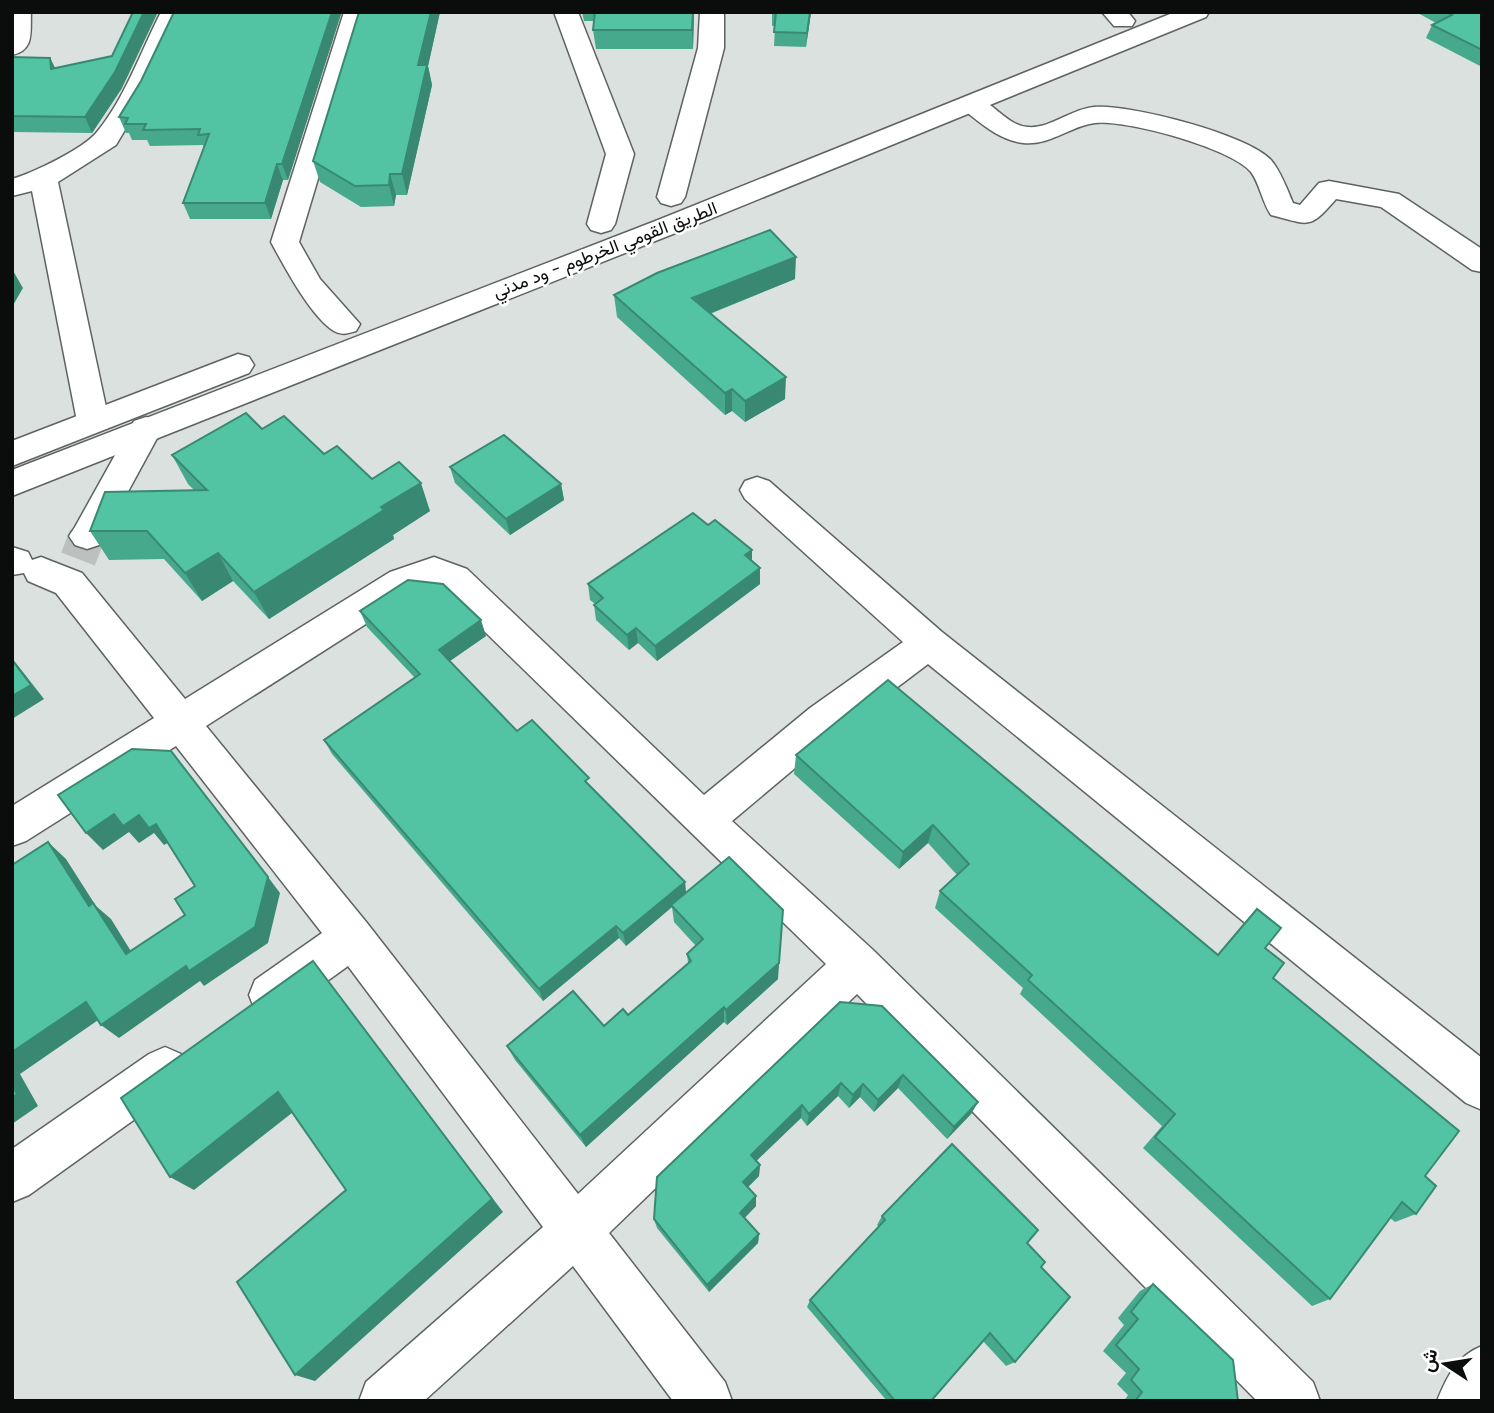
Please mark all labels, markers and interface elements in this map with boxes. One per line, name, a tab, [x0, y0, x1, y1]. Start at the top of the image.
street label: الطريق القومي الخرطوم - ود مدني	[489, 196, 722, 307]
north arrow	[1410, 1329, 1480, 1399]
text: ش	[1414, 1347, 1443, 1374]

